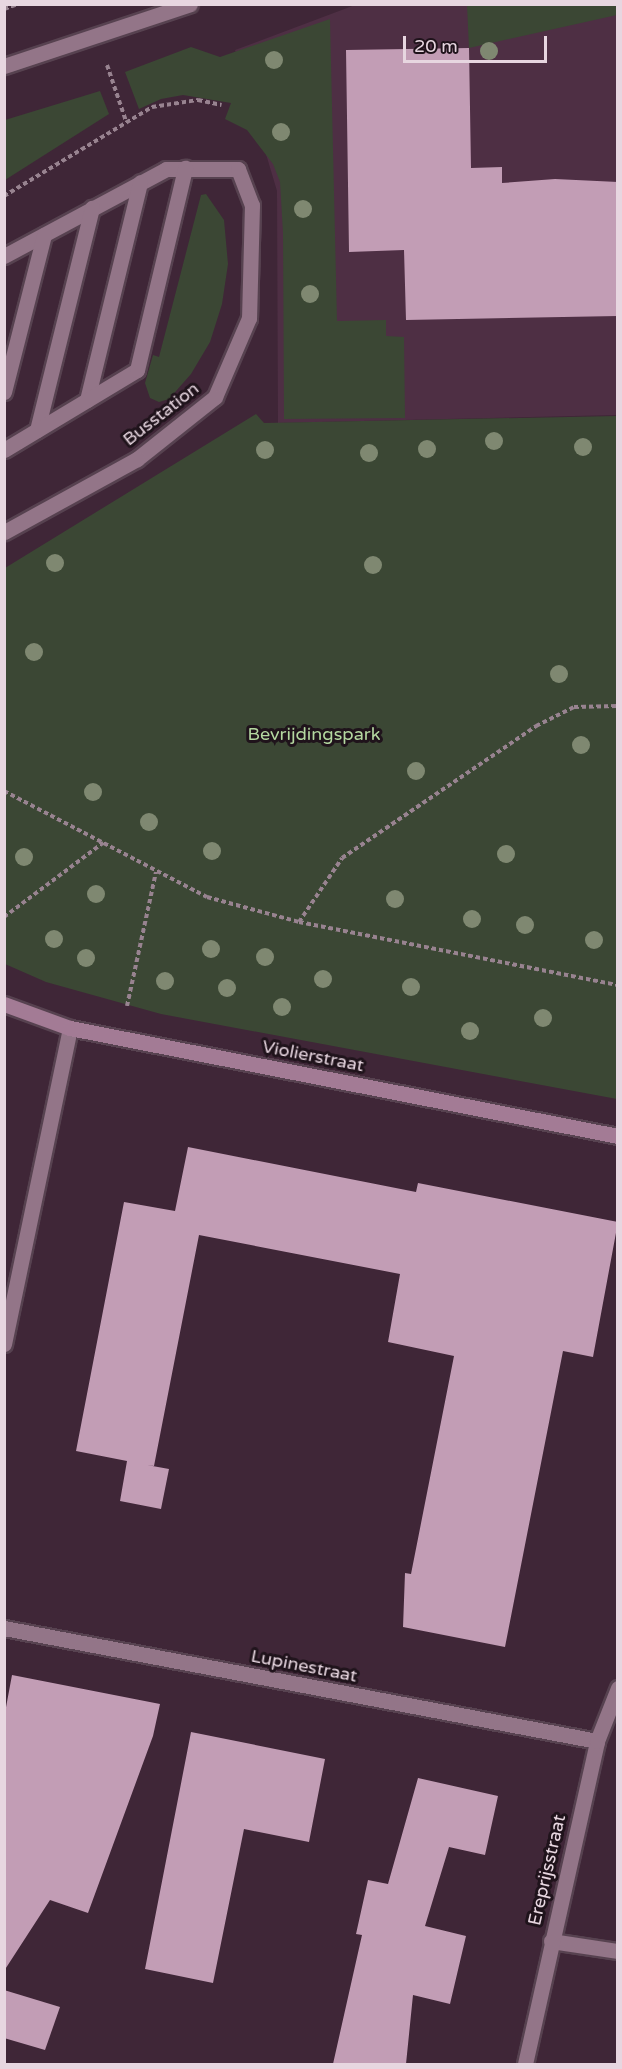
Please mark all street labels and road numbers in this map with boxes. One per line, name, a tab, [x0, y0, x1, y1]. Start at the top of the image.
street label: Busstation	[119, 378, 203, 450]
street label: Violierstraat	[260, 1036, 366, 1076]
street label: Lupinestraat	[249, 1645, 359, 1687]
street label: Ereprijsstraat	[524, 1812, 570, 1928]

